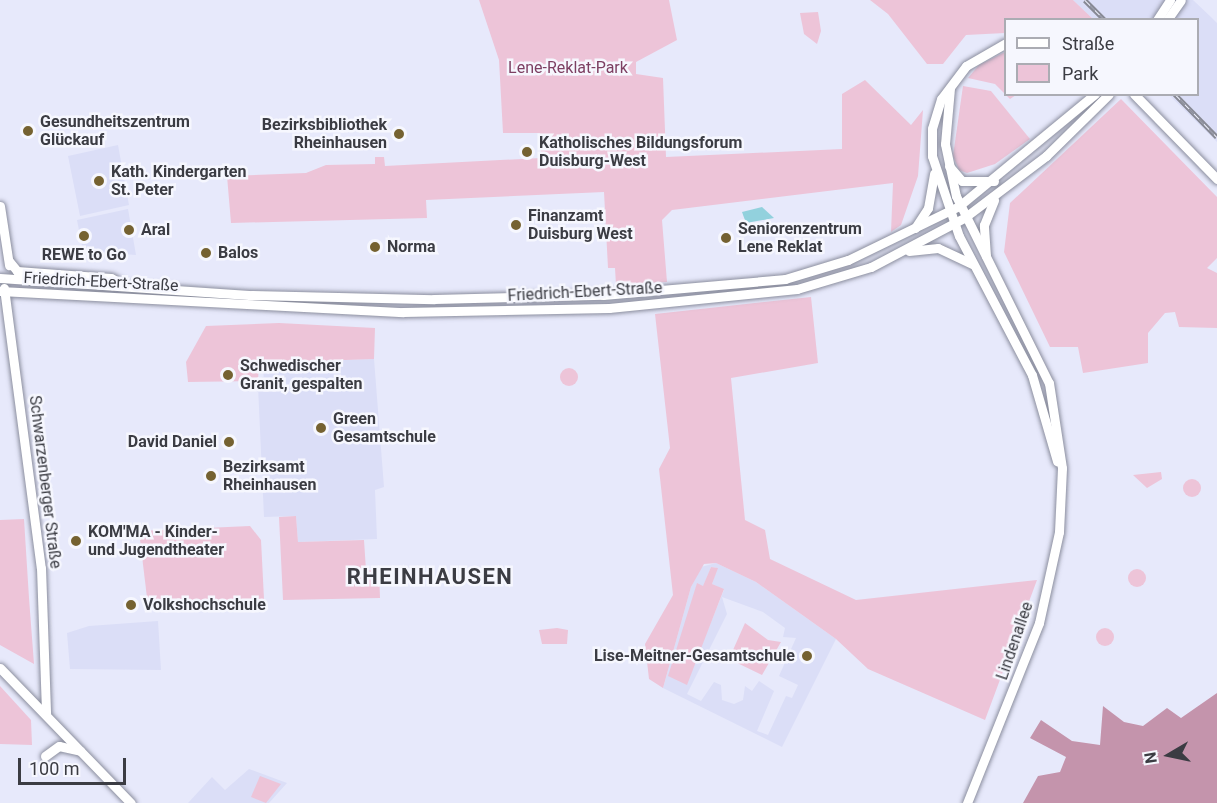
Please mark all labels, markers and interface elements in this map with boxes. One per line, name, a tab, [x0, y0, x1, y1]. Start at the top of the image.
legend	[1004, 18, 1199, 96]
text: Straße	[1062, 33, 1114, 54]
park label: Lene-Reklat-Park	[508, 58, 628, 78]
text: Park	[1062, 63, 1098, 84]
place label: Gesundheitszentrum Glückauf	[40, 112, 190, 150]
place label: Bezirksbibliothek Rheinhausen	[262, 115, 387, 153]
marker: Gesundheitszentrum Glückauf	[21, 124, 35, 138]
marker: Bezirksbibliothek Rheinhausen	[392, 127, 406, 141]
place label: Katholisches Bildungsforum Duisburg-West	[539, 133, 742, 171]
marker: Katholisches Bildungsforum Duisburg-West	[520, 145, 534, 159]
place label: Kath. Kindergarten St. Peter	[111, 162, 246, 200]
marker: Kath. Kindergarten St. Peter	[92, 174, 106, 188]
place label: Finanzamt Duisburg West	[528, 206, 633, 244]
marker: Finanzamt Duisburg West	[509, 218, 523, 232]
place label: Seniorenzentrum Lene Reklat	[738, 219, 862, 257]
place label: Aral	[141, 220, 170, 240]
marker: Aral	[122, 223, 136, 237]
marker: REWE to Go	[77, 229, 91, 243]
marker: Seniorenzentrum Lene Reklat	[719, 231, 733, 245]
place label: Norma	[387, 237, 436, 257]
marker: Norma	[368, 240, 382, 254]
place label: Balos	[218, 243, 258, 263]
place label: REWE to Go	[42, 245, 126, 265]
marker: Balos	[199, 246, 213, 260]
street label: Friedrich-Ebert-Straße	[23, 268, 179, 296]
street label: Friedrich-Ebert-Straße	[507, 278, 663, 306]
place label: Schwedischer Granit, gespalten	[240, 356, 362, 394]
marker: Schwedischer Granit, gespalten	[221, 368, 235, 382]
street label: Schwarzenberger Straße	[25, 394, 65, 570]
place label: Green Gesamtschule	[333, 409, 436, 447]
marker: Green Gesamtschule	[314, 421, 328, 435]
place label: David Daniel	[128, 432, 217, 452]
marker: David Daniel	[222, 435, 236, 449]
place label: Bezirksamt Rheinhausen	[223, 457, 316, 495]
marker: Bezirksamt Rheinhausen	[204, 469, 218, 483]
place label: KOM'MA - Kinder- und Jugendtheater	[88, 522, 224, 560]
marker: KOM'MA - Kinder- und Jugendtheater	[69, 534, 83, 548]
district label: RHEINHAUSEN	[347, 564, 513, 590]
place label: Volkshochschule	[143, 595, 266, 615]
marker: Volkshochschule	[124, 598, 138, 612]
street label: Lindenallee	[993, 600, 1037, 682]
place label: Lise-Meitner-Gesamtschule	[594, 646, 795, 666]
marker: Lise-Meitner-Gesamtschule	[800, 649, 814, 663]
north arrow	[1139, 725, 1199, 785]
scale bar	[21, 746, 129, 784]
text: N	[1140, 751, 1161, 765]
text: 100 m	[29, 758, 80, 779]

